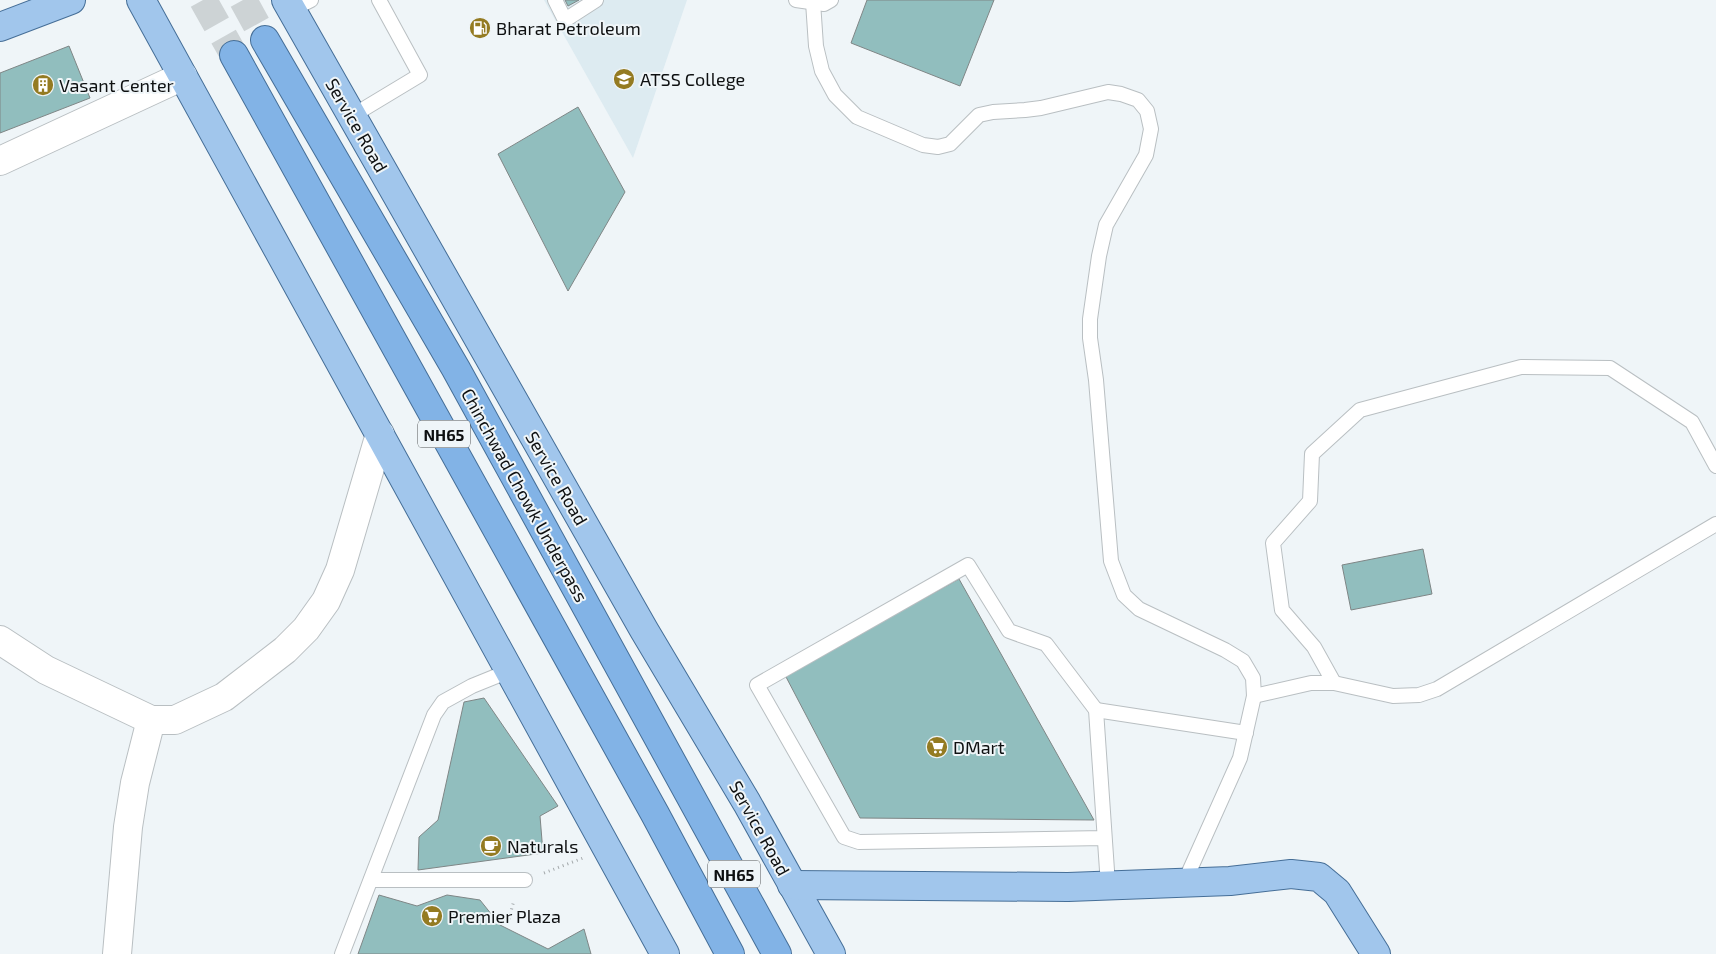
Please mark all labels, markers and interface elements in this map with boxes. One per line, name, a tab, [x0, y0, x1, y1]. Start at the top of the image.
fuel station icon: Bharat Petroleum	[468, 16, 492, 40]
place label: Bharat Petroleum	[496, 17, 641, 39]
school or university icon: ATSS College	[612, 67, 636, 91]
place label: ATSS College	[640, 68, 745, 90]
building icon: Vasant Center	[31, 73, 55, 97]
place label: Vasant Center	[59, 74, 174, 96]
street label: Service Road	[321, 74, 393, 176]
street label: Chinchwad Chowk Underpass	[457, 384, 593, 606]
road number: NH65	[418, 420, 470, 448]
street label: Service Road	[521, 427, 593, 529]
supermarket icon: DMart	[925, 735, 949, 759]
place label: DMart	[953, 736, 1005, 758]
street label: Service Road	[725, 777, 795, 879]
cafe icon: Naturals	[479, 834, 503, 858]
place label: Naturals	[507, 835, 578, 857]
road number: NH65	[708, 861, 760, 888]
supermarket icon: Premier Plaza	[420, 904, 444, 928]
place label: Premier Plaza	[448, 905, 561, 927]

